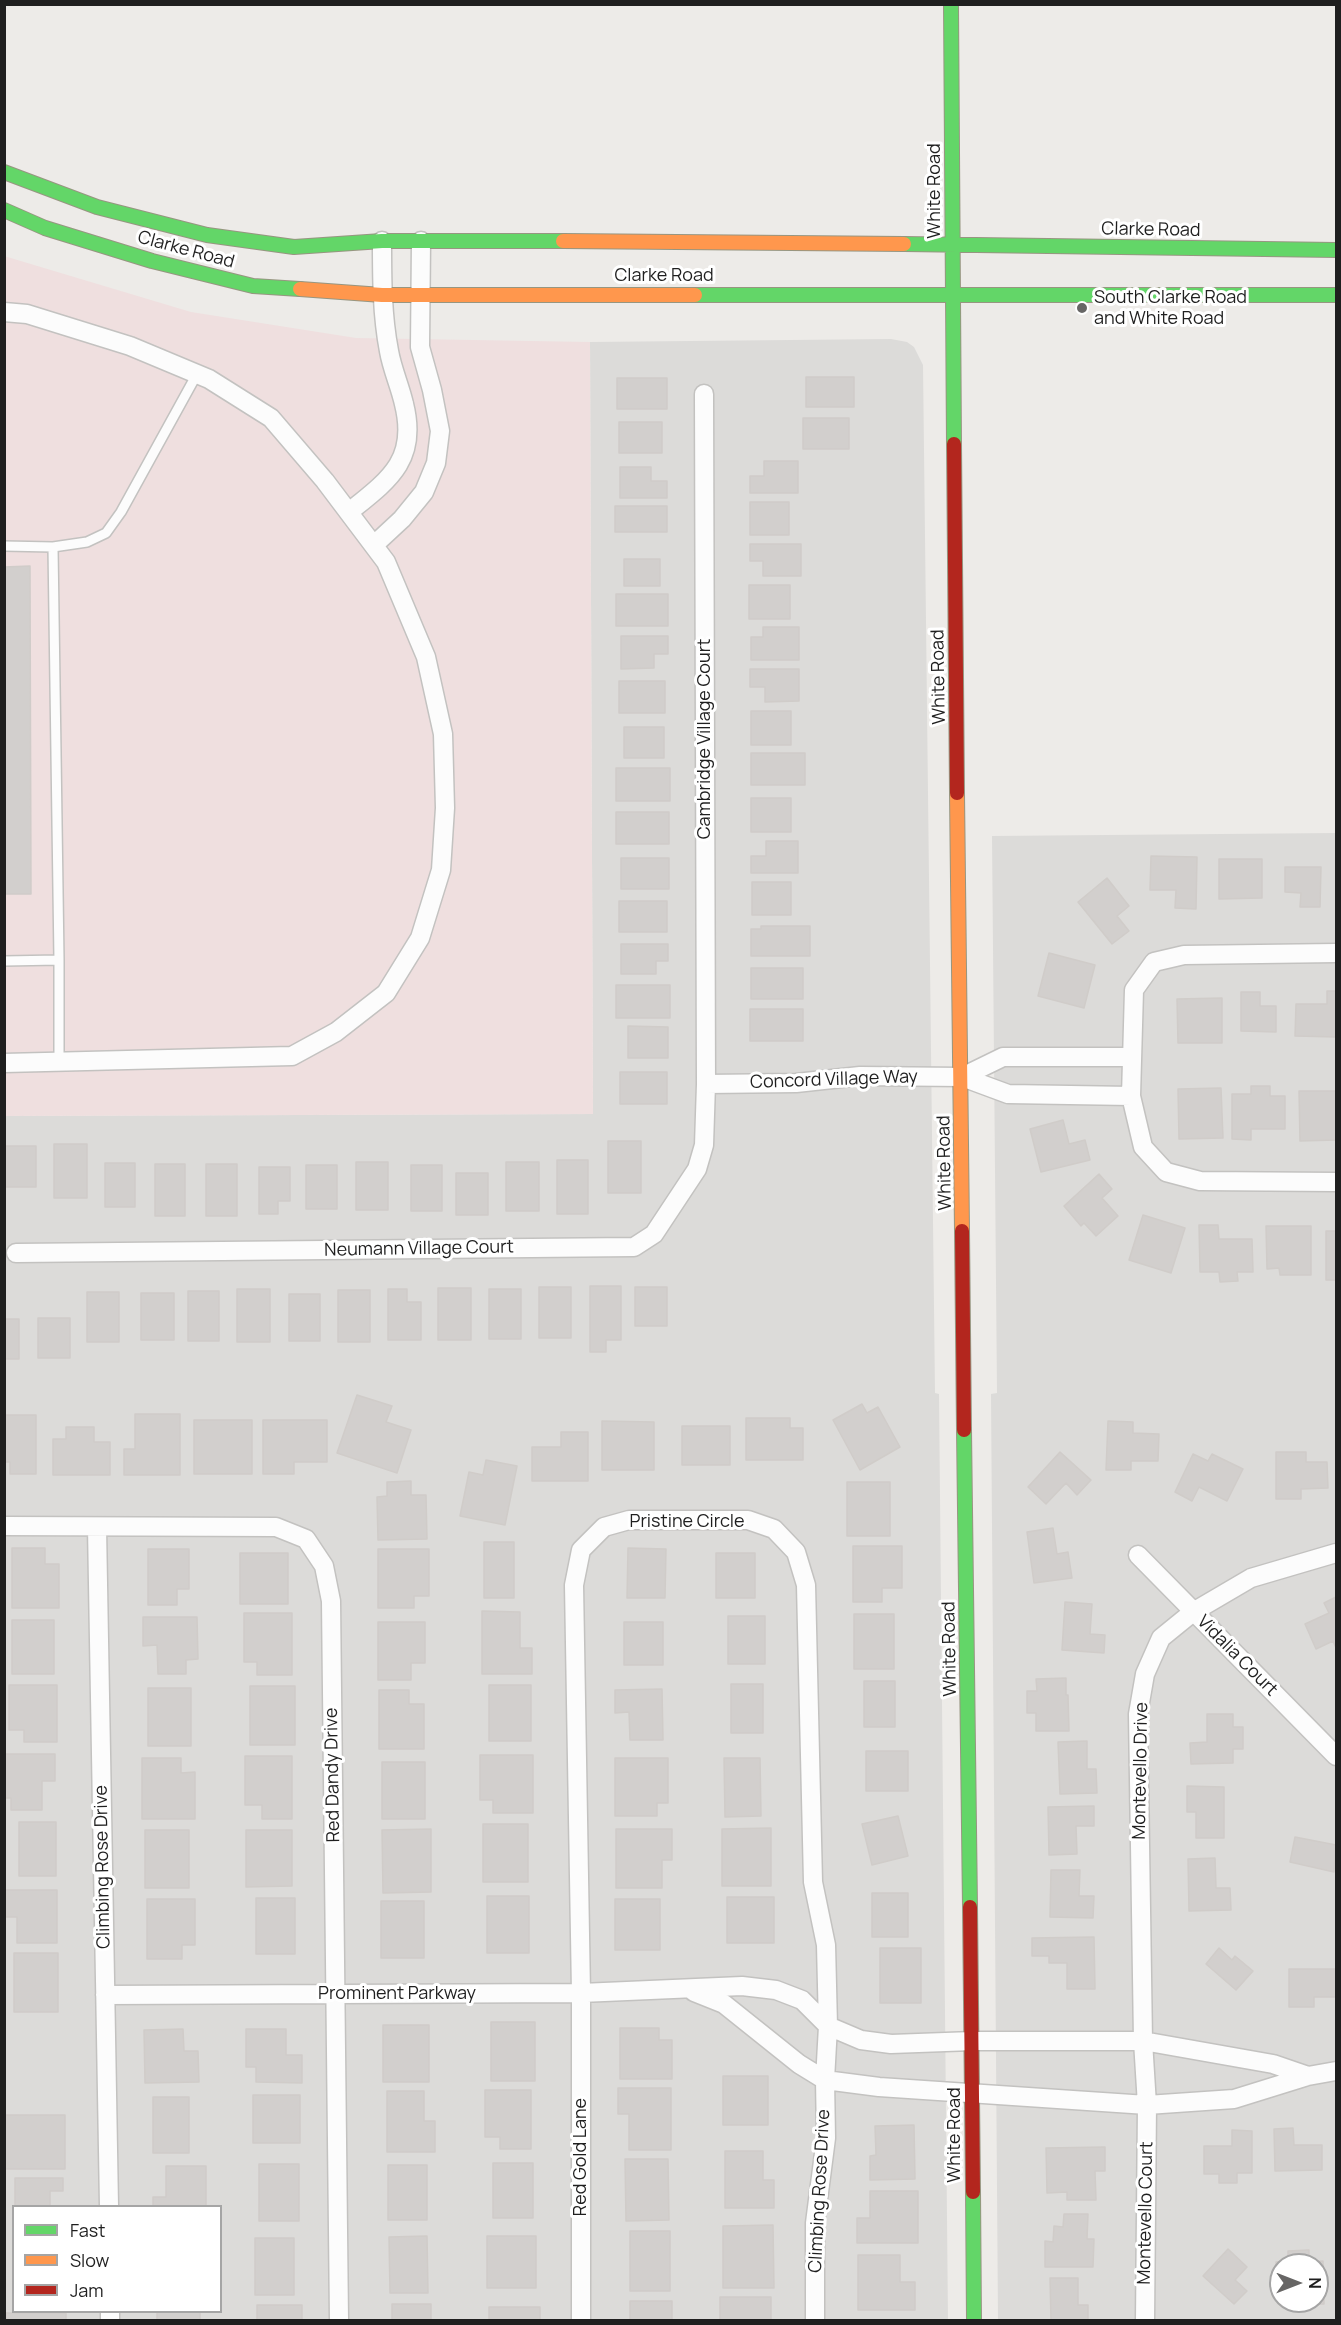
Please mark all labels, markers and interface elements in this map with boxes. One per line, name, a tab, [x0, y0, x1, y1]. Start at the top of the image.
street label: White Road	[924, 143, 946, 239]
street label: Clarke Road	[1101, 218, 1201, 242]
street label: Clarke Road	[135, 227, 237, 273]
street label: Clarke Road	[614, 265, 714, 287]
place label: South Clarke Road and White Road	[1094, 287, 1247, 330]
marker: South Clarke Road and White Road	[1075, 301, 1089, 315]
street label: White Road	[927, 629, 951, 725]
street label: Cambridge Village Court	[694, 639, 716, 839]
street label: Concord Village Way	[750, 1066, 918, 1094]
street label: White Road	[933, 1115, 957, 1211]
street label: Neumann Village Court	[324, 1237, 514, 1261]
street label: Pristine Circle	[630, 1511, 744, 1533]
street label: White Road	[938, 1601, 962, 1697]
street label: Vidalia Court	[1192, 1611, 1282, 1701]
street label: Montevello Drive	[1129, 1702, 1153, 1840]
street label: Red Dandy Drive	[321, 1707, 345, 1843]
street label: Climbing Rose Drive	[91, 1785, 115, 1949]
street label: Prominent Parkway	[318, 1983, 476, 2005]
street label: White Road	[944, 2087, 966, 2183]
street label: Red Gold Lane	[570, 2098, 592, 2216]
street label: Climbing Rose Drive	[805, 2109, 835, 2273]
street label: Montevello Court	[1134, 2141, 1158, 2285]
legend	[12, 2205, 222, 2313]
text: Fast	[70, 2218, 105, 2242]
text: Slow	[70, 2248, 109, 2272]
north arrow	[1269, 2253, 1329, 2313]
text: N	[1304, 2277, 1326, 2289]
text: Jam	[70, 2278, 104, 2302]

